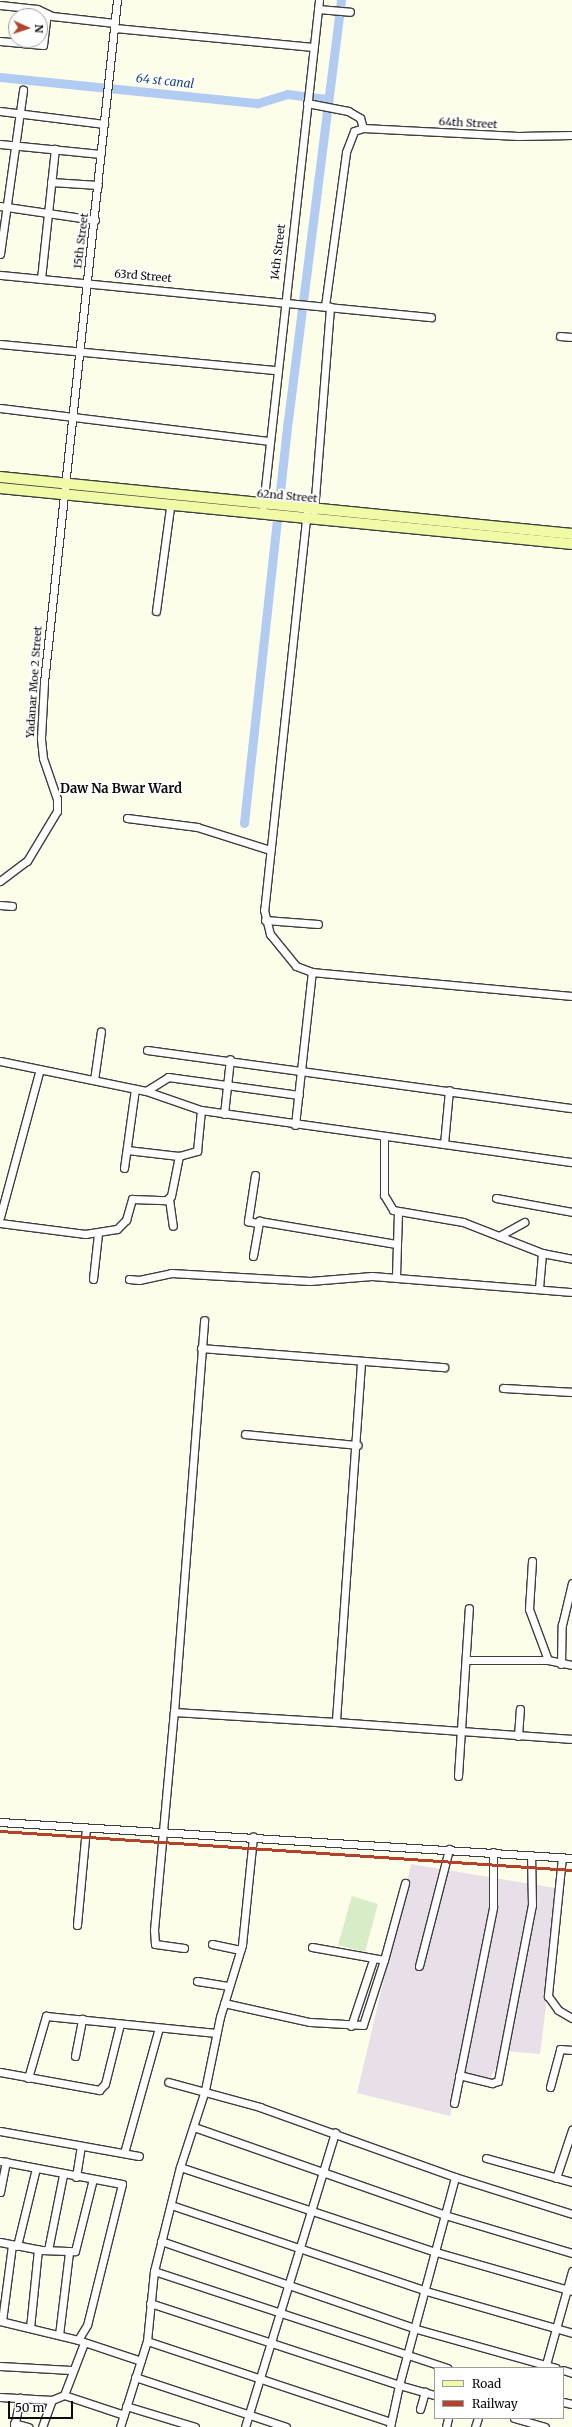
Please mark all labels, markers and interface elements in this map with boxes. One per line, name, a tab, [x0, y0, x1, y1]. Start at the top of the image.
north arrow	[8, 8, 48, 48]
text: N	[32, 24, 46, 33]
water label: 64 st canal	[135, 71, 195, 91]
street label: 64th Street	[438, 115, 498, 131]
street label: 15th Street	[71, 212, 91, 270]
street label: 14th Street	[268, 223, 288, 281]
street label: 63rd Street	[114, 267, 172, 285]
street label: 62nd Street	[256, 487, 318, 505]
street label: Yadanar Moe 2 Street	[24, 626, 44, 738]
district label: Daw Na Bwar Ward	[60, 781, 182, 797]
legend	[434, 2367, 564, 2419]
text: Road	[472, 2376, 501, 2391]
scale bar	[10, 2393, 75, 2419]
text: Railway	[472, 2396, 518, 2411]
text: 50 m	[15, 2400, 44, 2415]

